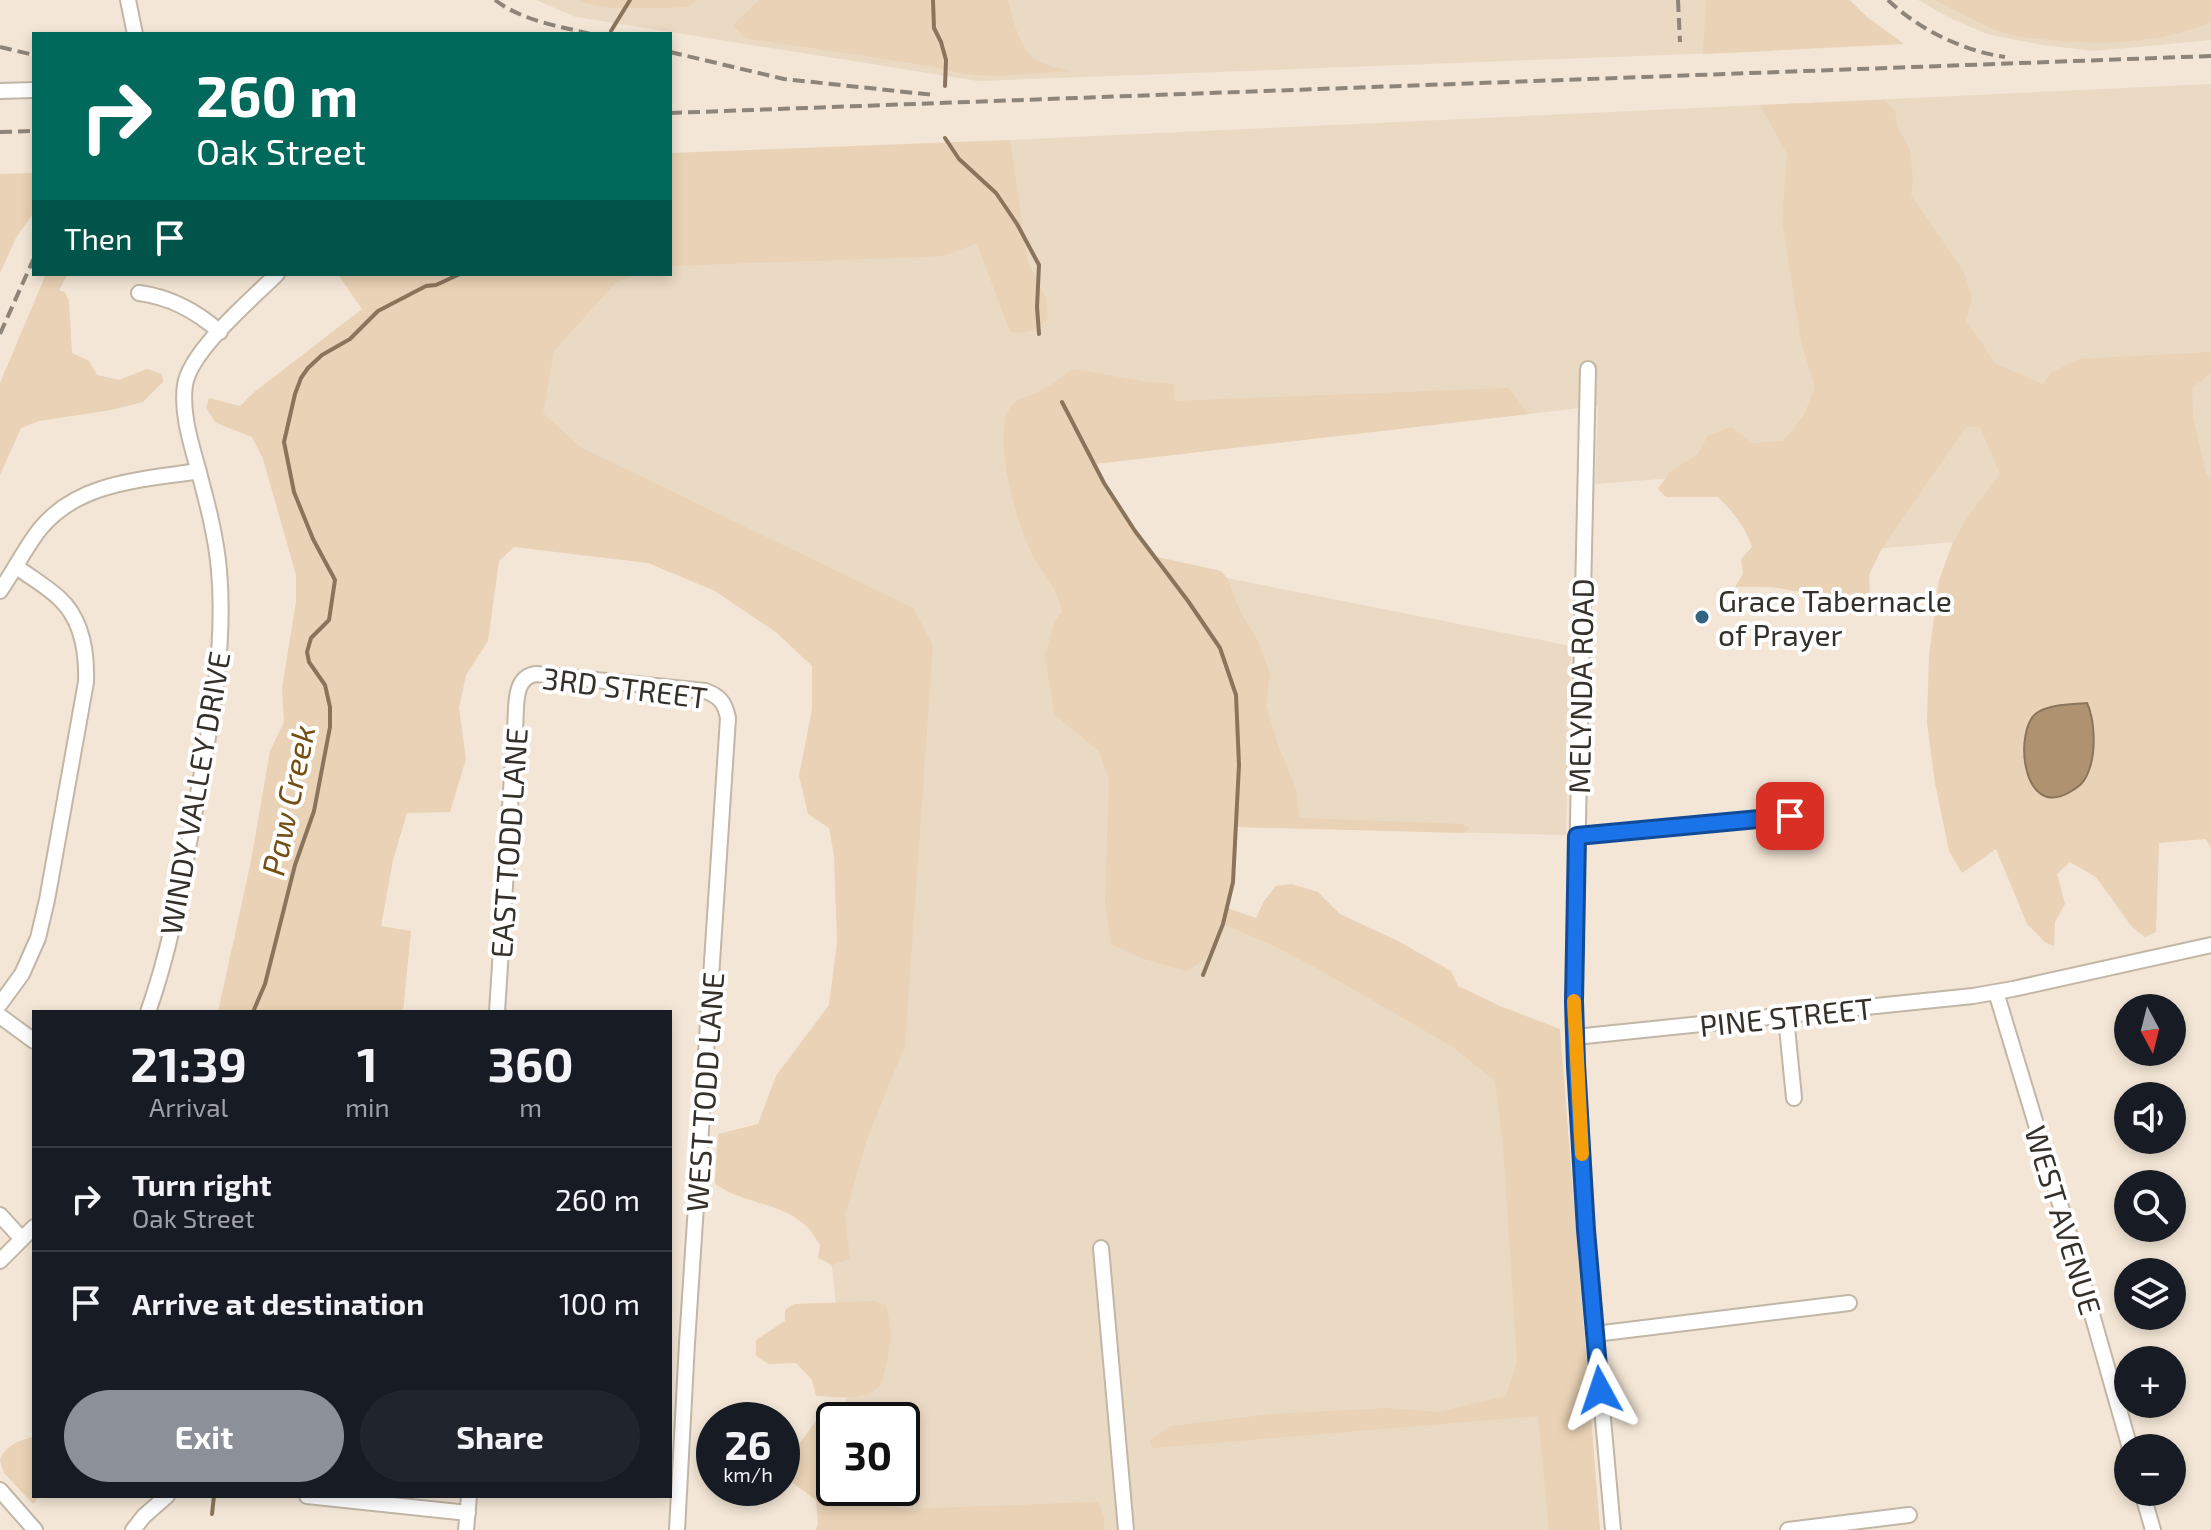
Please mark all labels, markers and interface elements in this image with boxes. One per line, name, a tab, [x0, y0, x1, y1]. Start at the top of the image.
text: 260 m	[196, 61, 358, 128]
icon: right	[64, 64, 168, 168]
text: Oak Street	[196, 129, 366, 172]
icon: arrive	[148, 216, 192, 260]
text: Then	[64, 220, 132, 256]
street label: MELYNDA ROAD	[1560, 578, 1600, 794]
place label: Grace Tabernacle of Prayer	[1718, 582, 1952, 652]
marker: Grace Tabernacle of Prayer	[1693, 608, 1711, 626]
street label: WINDY VALLEY DRIVE	[151, 649, 237, 937]
street label: 3RD STREET	[541, 659, 709, 715]
water label: Paw Creek	[253, 721, 321, 879]
street label: EAST TODD LANE	[482, 727, 534, 959]
pin	[1756, 782, 1824, 850]
icon: arrive	[1768, 794, 1812, 838]
street label: WEST TODD LANE	[678, 971, 730, 1213]
street label: PINE STREET	[1698, 989, 1874, 1043]
north arrow	[2114, 994, 2186, 1066]
map controls	[2114, 994, 2186, 1506]
text: 21:39	[130, 1034, 247, 1092]
text: 1	[357, 1034, 378, 1092]
text: 360	[488, 1034, 574, 1092]
button: sound	[2114, 1082, 2186, 1154]
text: Arrival	[149, 1091, 228, 1122]
text: min	[345, 1091, 390, 1122]
text: m	[519, 1091, 542, 1122]
street label: WEST AVENUE	[2018, 1121, 2110, 1319]
text: Turn right	[132, 1166, 272, 1202]
button: search	[2114, 1170, 2186, 1242]
icon: right	[64, 1177, 108, 1221]
text: 260 m	[555, 1181, 640, 1217]
text: Oak Street	[132, 1202, 255, 1233]
button: layers	[2114, 1258, 2186, 1330]
icon: arrive	[64, 1281, 108, 1325]
text: Arrive at destination	[132, 1285, 424, 1321]
text: 100 m	[559, 1285, 640, 1321]
button: +	[2114, 1346, 2186, 1418]
position arrow	[1558, 1348, 1642, 1432]
button: Exit	[64, 1390, 344, 1482]
button: Share	[360, 1390, 640, 1482]
speed limit sign: 30	[816, 1402, 920, 1506]
text: 26	[725, 1420, 771, 1468]
button: −	[2114, 1434, 2186, 1506]
text: km/h	[723, 1462, 773, 1486]

